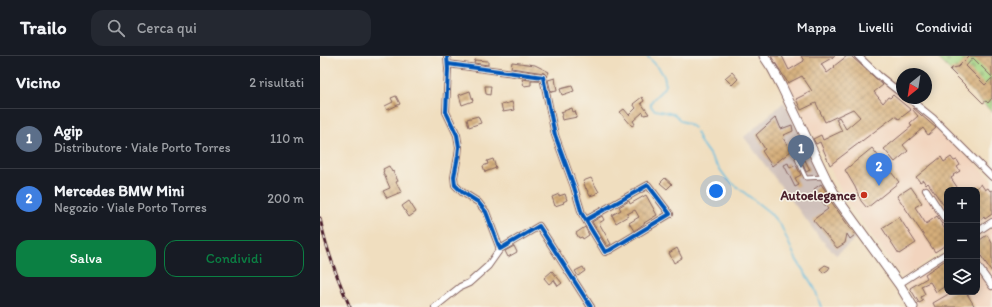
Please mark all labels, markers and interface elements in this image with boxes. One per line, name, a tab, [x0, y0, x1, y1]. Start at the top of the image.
search box	[91, 10, 371, 46]
text: Trailo	[20, 16, 67, 39]
icon: search	[105, 17, 127, 39]
text: Cerca qui	[137, 19, 197, 37]
text: Mappa	[797, 19, 836, 36]
text: Livelli	[858, 19, 893, 36]
text: Condividi	[915, 19, 972, 36]
north arrow	[896, 68, 932, 104]
text: Vicino	[16, 72, 60, 92]
text: 2 risultati	[249, 75, 304, 90]
text: Agip	[54, 122, 83, 140]
text: 1	[26, 131, 32, 146]
text: 110 m	[270, 131, 304, 146]
pin: 1	[788, 135, 814, 168]
text: Distributore · Viale Porto Torres	[54, 140, 231, 155]
pin: 2	[866, 153, 892, 186]
your location	[706, 181, 726, 201]
text: Mercedes BMW Mini	[54, 182, 184, 200]
map controls	[944, 187, 980, 295]
button: +	[944, 187, 980, 223]
place label: Autoelegance	[779, 188, 856, 204]
marker: Autoelegance	[859, 190, 869, 200]
text: 2	[26, 191, 32, 206]
text: 200 m	[267, 191, 304, 206]
text: Negozio · Viale Porto Torres	[54, 200, 207, 215]
button: −	[944, 223, 980, 259]
button: Salva	[16, 240, 156, 277]
button: Condividi	[164, 240, 304, 277]
button: layers	[944, 259, 980, 295]

